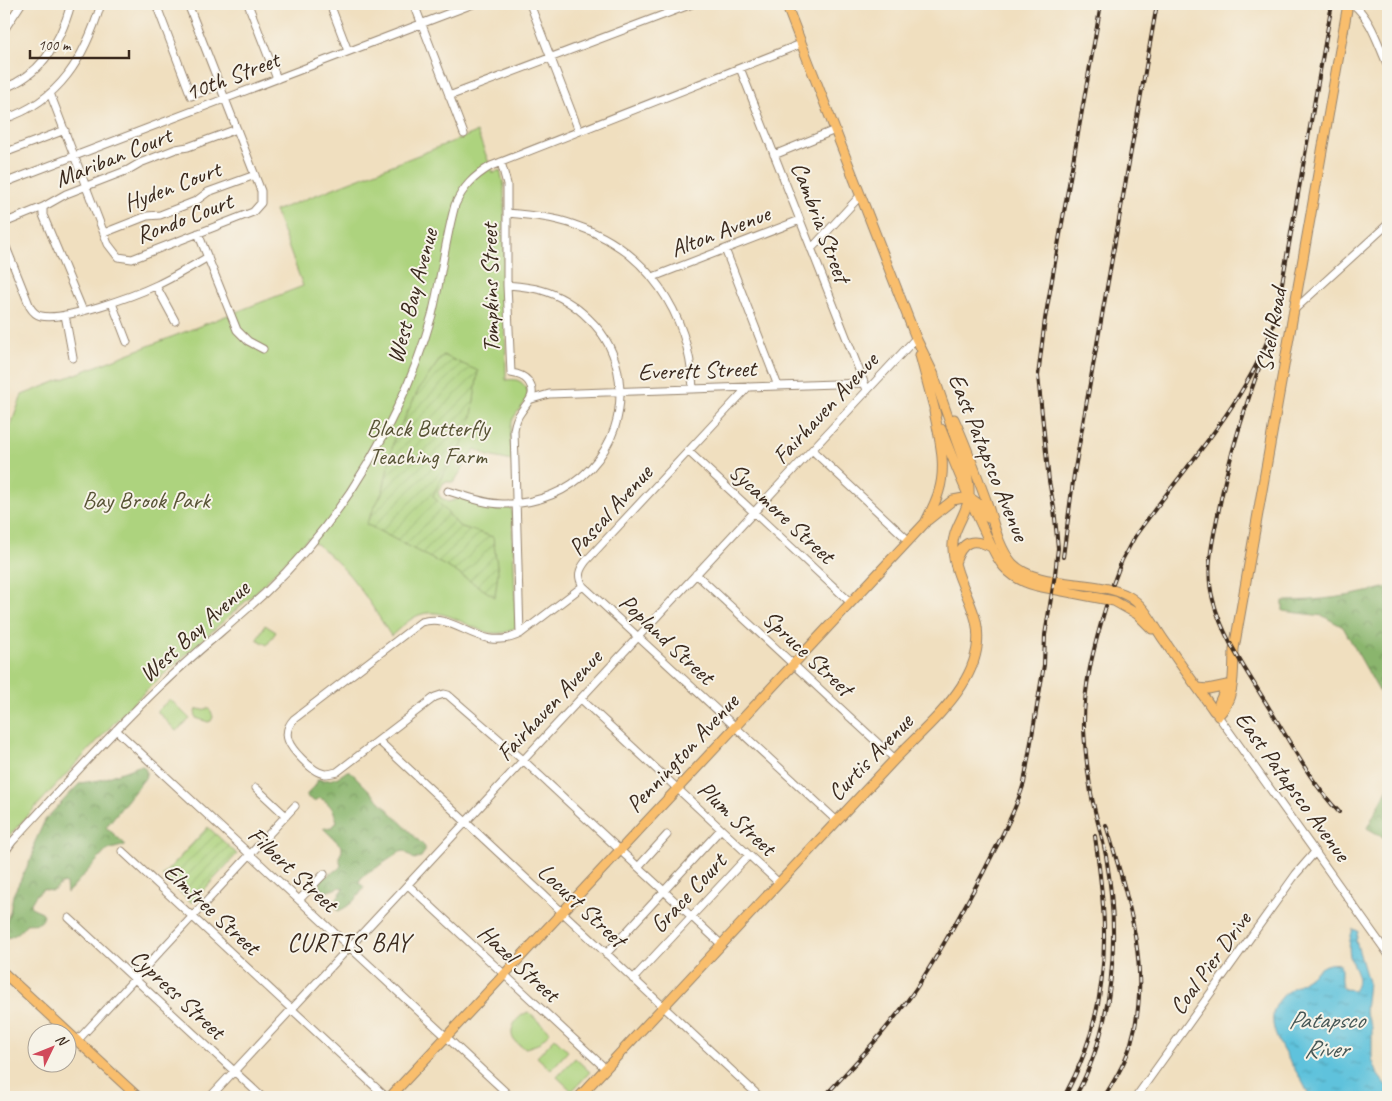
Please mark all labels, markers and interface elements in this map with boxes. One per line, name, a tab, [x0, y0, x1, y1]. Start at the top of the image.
scale bar	[30, 28, 129, 60]
text: 100 m	[38, 36, 72, 55]
street label: 10th Street	[181, 44, 285, 108]
street label: Mariban Court	[50, 119, 178, 194]
street label: Hyden Court	[119, 153, 227, 218]
street label: Cambria Street	[784, 157, 859, 289]
street label: Rondo Court	[131, 185, 239, 250]
street label: Alton Avenue	[666, 198, 776, 264]
street label: Tompkins Street	[474, 221, 506, 353]
street label: West Bay Avenue	[380, 223, 445, 367]
street label: Shell Road	[1249, 282, 1294, 374]
street label: Fairhaven Avenue	[766, 344, 886, 470]
street label: Everett Street	[637, 353, 759, 387]
street label: East Patapsco Avenue	[942, 369, 1037, 547]
park label: Black Butterfly Teaching Farm	[367, 413, 491, 471]
street label: Sycamore Street	[723, 456, 843, 571]
street label: Pascal Avenue	[561, 457, 660, 562]
park label: Bay Brook Park	[82, 485, 212, 515]
street label: West Bay Avenue	[133, 572, 257, 688]
street label: Popland Street	[613, 587, 722, 692]
street label: Spruce Street	[756, 603, 862, 705]
street label: Fairhaven Avenue	[490, 641, 610, 767]
street label: Pennington Avenue	[619, 686, 746, 819]
street label: Curtis Avenue	[821, 705, 921, 807]
street label: East Patapsco Avenue	[1229, 705, 1359, 869]
street label: Plum Street	[691, 774, 784, 863]
street label: Filbert Street	[242, 820, 346, 920]
street label: Grace Court	[644, 845, 734, 939]
street label: Locust Street	[531, 856, 635, 956]
street label: Elmtree Street	[157, 857, 268, 963]
street label: Coal Pier Drive	[1163, 904, 1259, 1020]
street label: Hazel Street	[472, 918, 568, 1010]
district label: CURTIS BAY	[287, 927, 414, 959]
street label: Cypress Street	[124, 942, 233, 1047]
water label: Patapsco River	[1288, 1004, 1367, 1065]
north arrow	[28, 1024, 78, 1074]
text: N	[52, 1031, 72, 1050]

